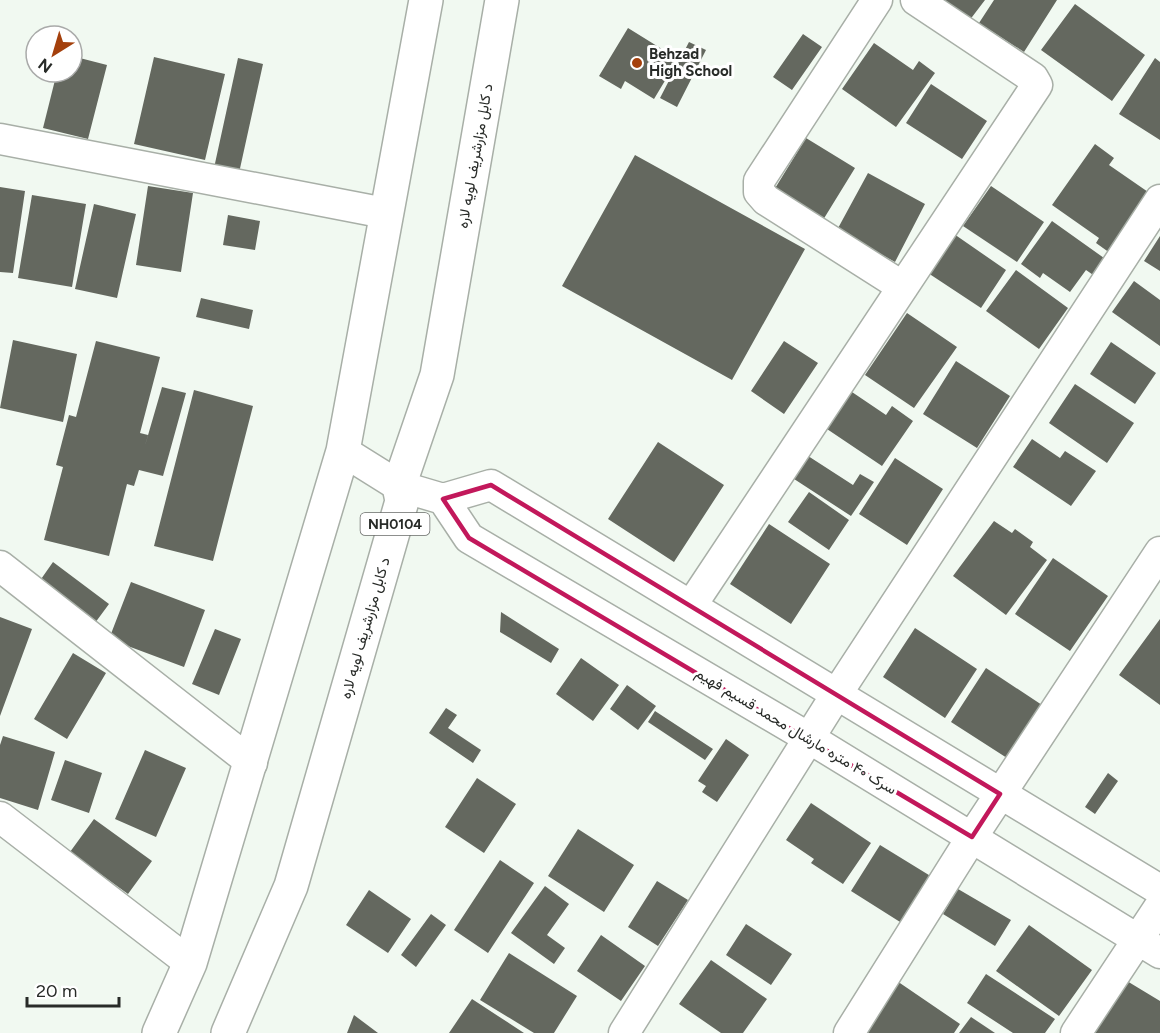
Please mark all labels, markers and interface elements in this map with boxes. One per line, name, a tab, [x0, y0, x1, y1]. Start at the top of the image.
north arrow	[24, 24, 84, 84]
place label: Behzad High School	[649, 45, 732, 80]
text: N	[35, 54, 56, 77]
marker: Behzad High School	[630, 56, 644, 70]
street label: د کابل مزارشریف لویه لاره	[453, 82, 497, 230]
road number: NH0104	[360, 513, 430, 535]
street label: د کابل مزارشریف لویه لاره	[336, 555, 394, 701]
street label: سرک ۴۰ متره مارشال محمد قسیم فهیم	[692, 664, 900, 799]
scale bar	[27, 970, 118, 1008]
text: 20 m	[36, 980, 77, 1002]

